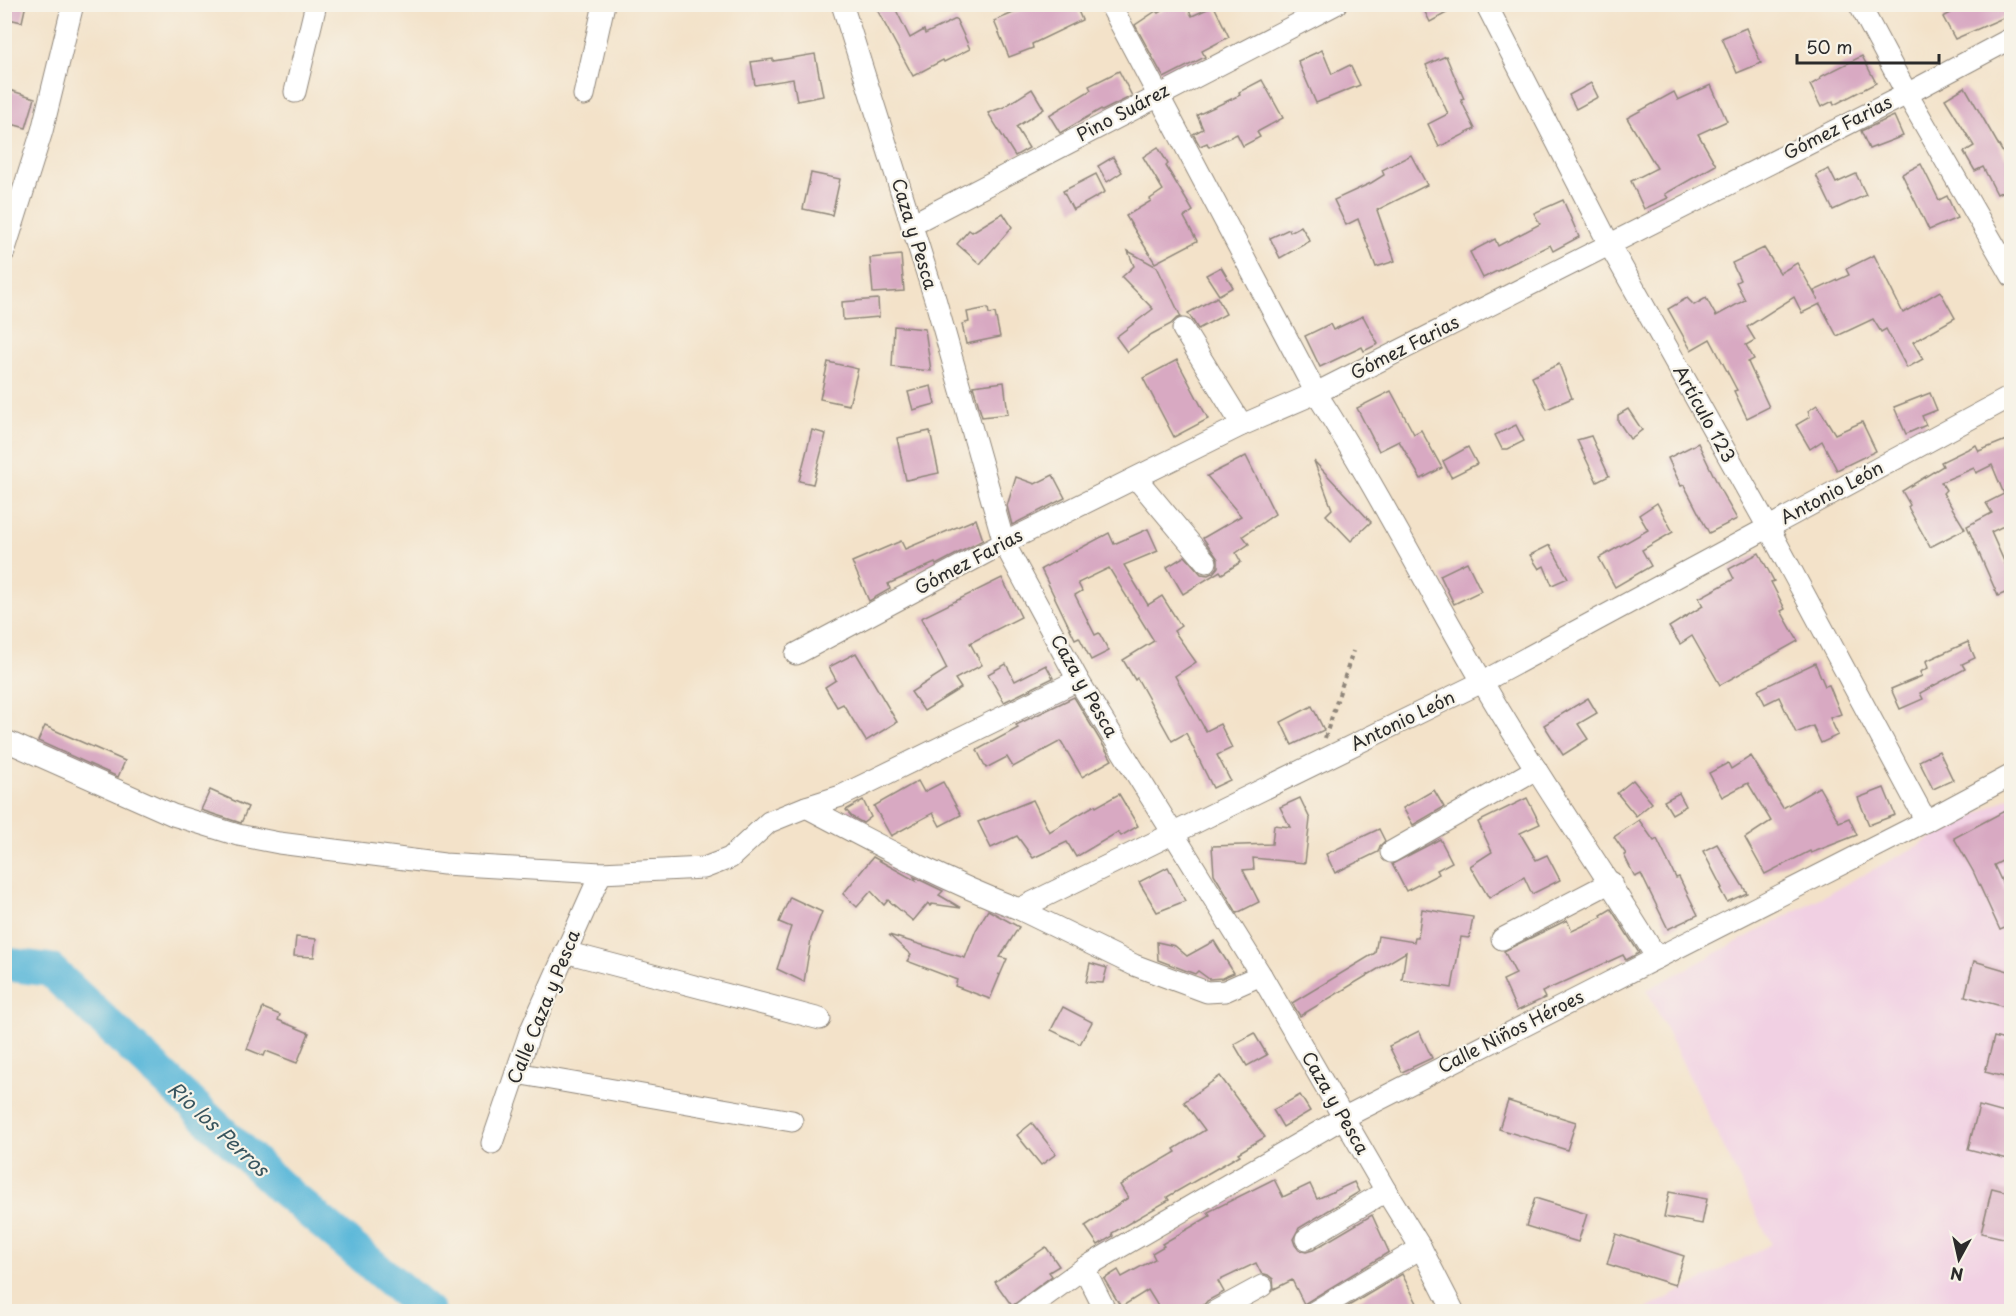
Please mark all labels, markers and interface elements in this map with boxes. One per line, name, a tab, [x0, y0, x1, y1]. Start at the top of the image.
scale bar	[1797, 27, 1940, 65]
text: 50 m	[1806, 33, 1853, 60]
street label: Pino Suárez	[1071, 76, 1174, 147]
street label: Gómez Farias	[1778, 88, 1896, 166]
street label: Caza y Pesca	[886, 175, 945, 293]
street label: Gómez Farias	[1345, 308, 1463, 386]
street label: Artículo 123	[1667, 360, 1743, 467]
street label: Antonio León	[1775, 453, 1888, 530]
street label: Gómez Farias	[909, 521, 1027, 600]
street label: Caza y Pesca	[1045, 629, 1126, 743]
street label: Antonio León	[1346, 683, 1459, 757]
street label: Calle Caza y Pesca	[499, 925, 586, 1088]
street label: Calle Niños Héroes	[1433, 982, 1588, 1079]
street label: Caza y Pesca	[1296, 1046, 1377, 1160]
water label: Rio los Perros	[162, 1074, 277, 1184]
north arrow	[1929, 1229, 1989, 1289]
text: N	[1949, 1262, 1965, 1288]

